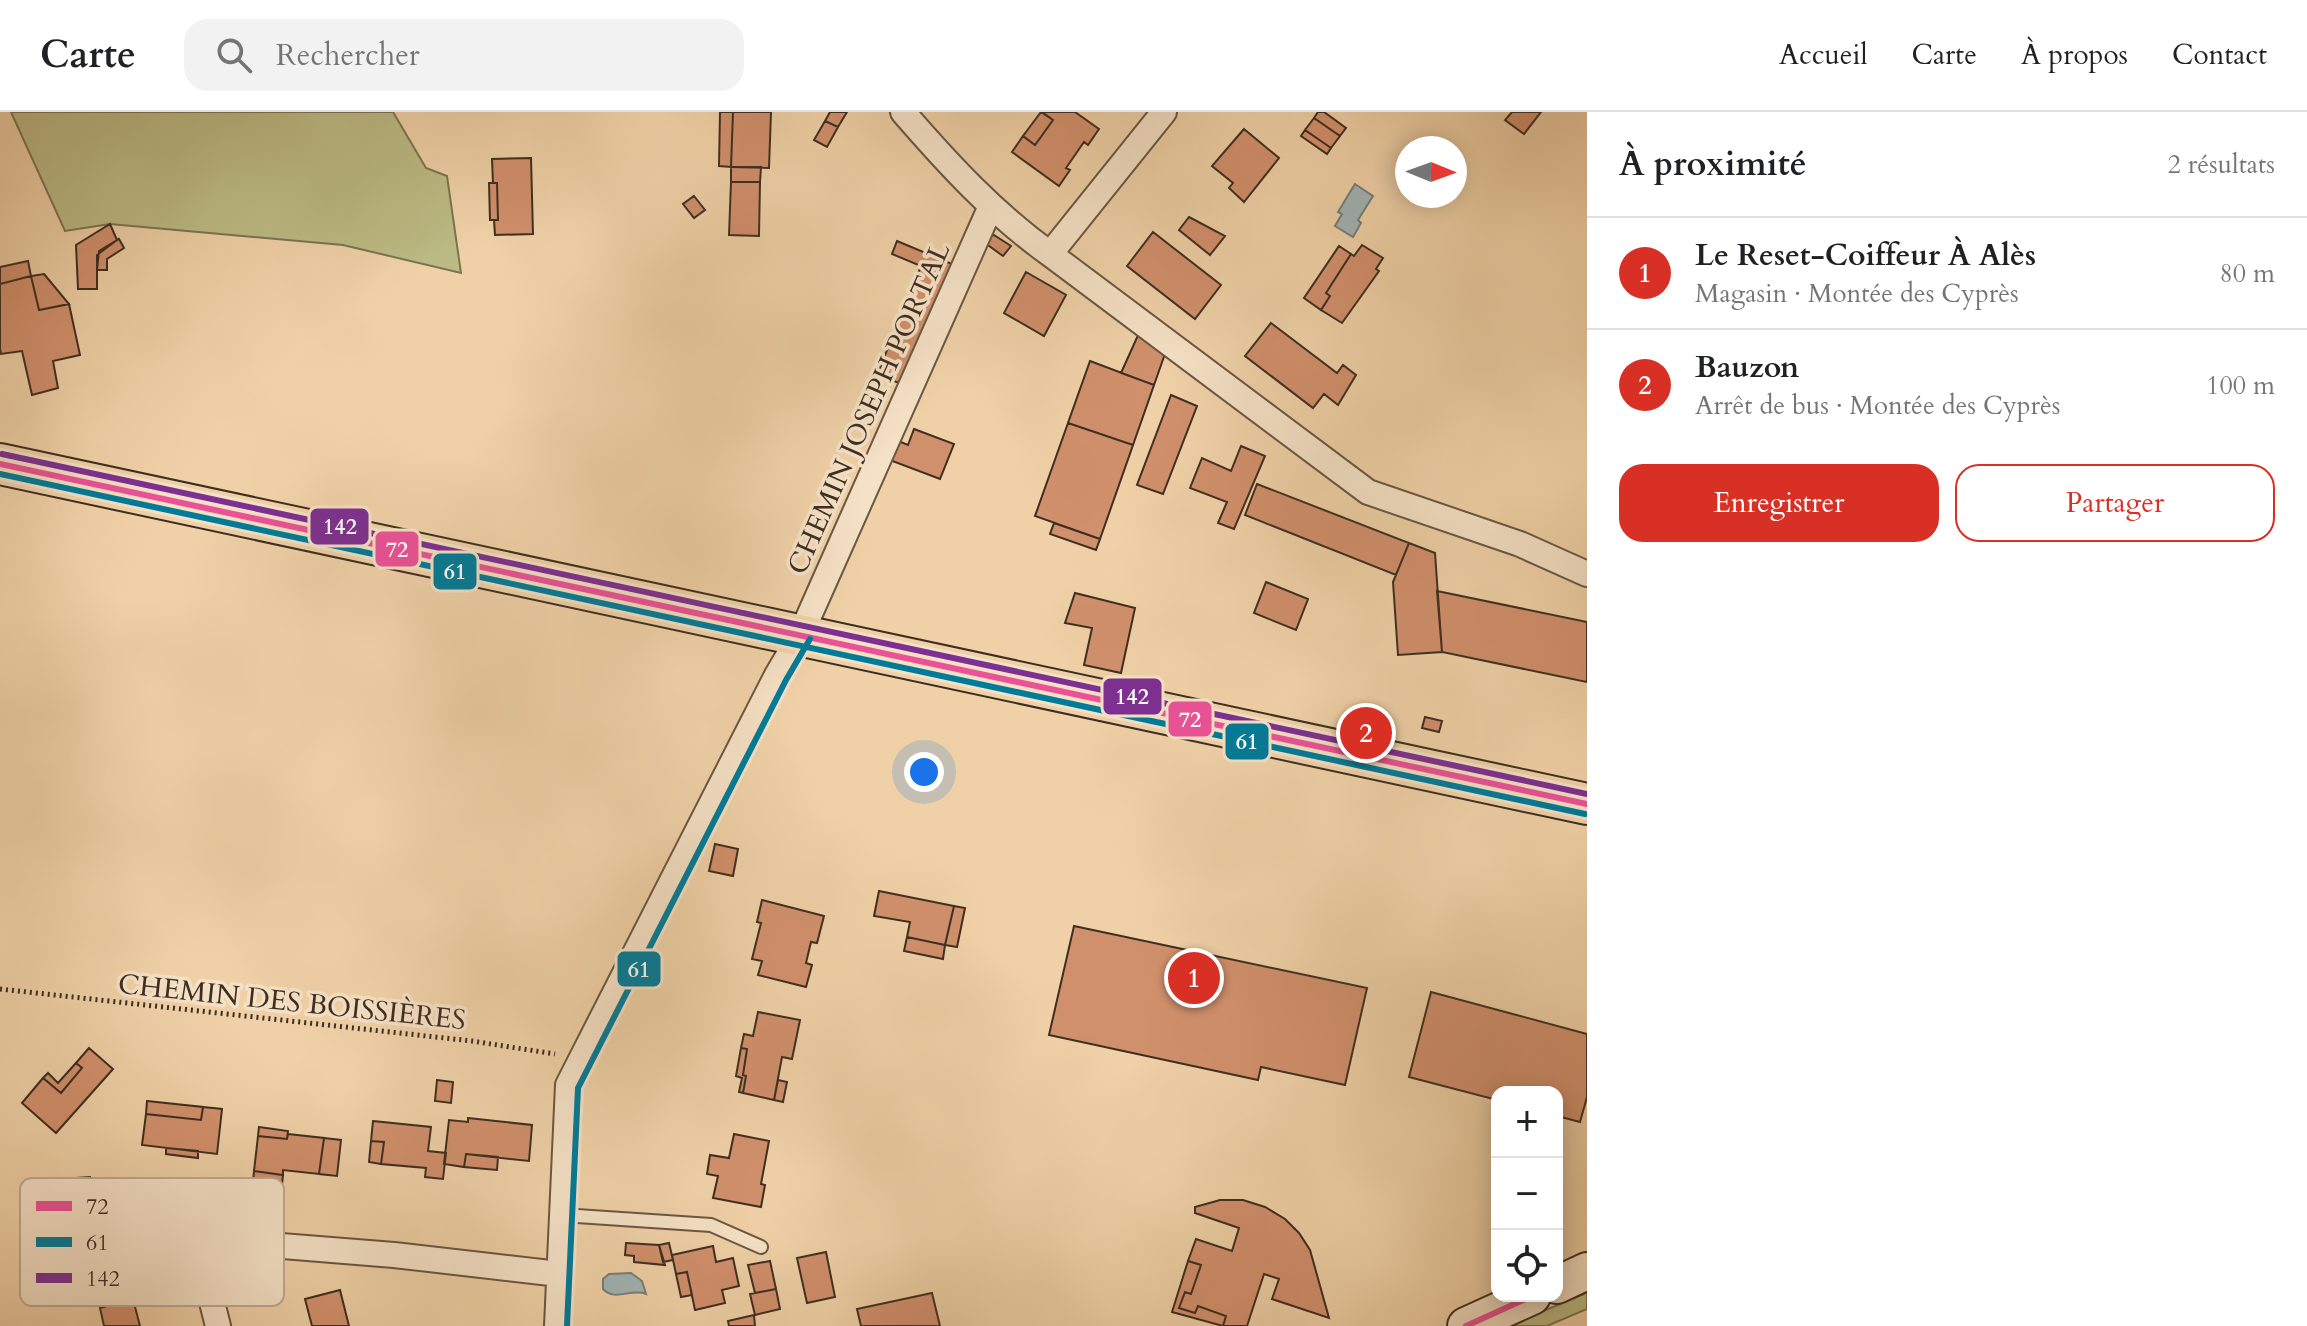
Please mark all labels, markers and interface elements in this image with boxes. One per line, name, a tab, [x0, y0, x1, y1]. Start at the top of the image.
search box	[184, 19, 744, 91]
text: Carte	[40, 29, 136, 81]
icon: search	[212, 33, 256, 77]
text: Rechercher	[276, 35, 420, 76]
text: Accueil	[1779, 36, 1868, 74]
text: Carte	[1912, 36, 1977, 74]
text: À propos	[2021, 36, 2128, 74]
text: Contact	[2172, 36, 2267, 74]
north arrow	[1395, 136, 1467, 208]
text: À proximité	[1619, 141, 1806, 187]
text: 2 résultats	[2167, 147, 2275, 182]
text: Le Reset-Coiffeur À Alès	[1695, 235, 2036, 276]
street label: CHEMIN JOSEPH PORTAL	[778, 236, 959, 580]
text: 1	[1638, 256, 1652, 291]
text: 80 m	[2219, 256, 2275, 291]
text: Magasin · Montée des Cyprès	[1695, 276, 2019, 311]
text: Bauzon	[1695, 347, 1799, 388]
text: 2	[1638, 368, 1652, 403]
text: 100 m	[2206, 368, 2275, 403]
text: Arrêt de bus · Montée des Cyprès	[1695, 388, 2060, 423]
button: Enregistrer	[1619, 464, 1939, 542]
button: Partager	[1955, 464, 2275, 542]
line badge: 142	[309, 507, 370, 546]
text: 142	[323, 512, 357, 542]
line badge: 72	[374, 530, 420, 568]
text: 72	[386, 535, 408, 565]
line badge: 61	[432, 552, 478, 591]
text: 61	[444, 557, 466, 587]
line badge: 142	[1102, 677, 1163, 716]
text: 142	[1115, 682, 1149, 712]
line badge: 72	[1167, 700, 1213, 738]
pin: 2	[1340, 703, 1392, 763]
text: 72	[1179, 705, 1201, 735]
line badge: 61	[1224, 722, 1270, 761]
text: 61	[1236, 727, 1258, 757]
your location	[904, 752, 944, 792]
pin: 1	[1168, 948, 1220, 1008]
line badge: 61	[616, 950, 662, 988]
text: 61	[628, 955, 650, 985]
street label: CHEMIN DES BOISSIÈRES	[116, 965, 468, 1039]
map controls	[1491, 1086, 1563, 1302]
button: +	[1491, 1086, 1563, 1158]
button: −	[1491, 1158, 1563, 1230]
legend	[20, 1178, 284, 1306]
text: 72	[86, 1192, 109, 1222]
text: 61	[86, 1228, 109, 1258]
button: locate	[1491, 1230, 1563, 1302]
text: 142	[86, 1264, 120, 1294]

